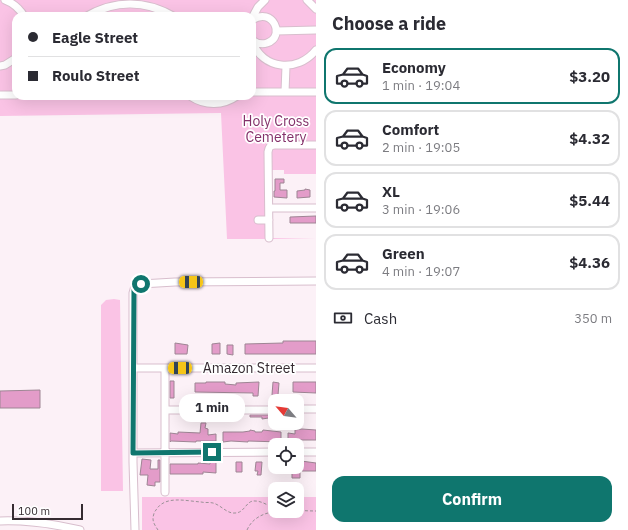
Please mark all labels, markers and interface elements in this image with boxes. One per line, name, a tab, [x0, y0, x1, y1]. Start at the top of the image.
text: Choose a ride	[332, 12, 446, 35]
text: Eagle Street	[52, 28, 138, 47]
icon: car	[334, 58, 370, 94]
text: Economy	[382, 58, 446, 77]
text: Roulo Street	[52, 66, 139, 85]
text: $3.20	[569, 67, 610, 86]
text: 1 min · 19:04	[382, 77, 460, 94]
park label: Holy Cross Cemetery	[243, 112, 310, 146]
icon: car	[334, 120, 370, 156]
text: Comfort	[382, 120, 439, 139]
text: $4.32	[569, 129, 610, 148]
text: 2 min · 19:05	[382, 139, 460, 156]
icon: car	[334, 182, 370, 218]
text: XL	[382, 182, 400, 201]
text: $5.44	[569, 191, 610, 210]
text: 3 min · 19:06	[382, 201, 460, 218]
icon: car	[334, 244, 370, 280]
text: Green	[382, 244, 425, 263]
text: $4.36	[569, 253, 610, 272]
text: 4 min · 19:07	[382, 263, 460, 280]
route start	[132, 275, 150, 293]
car	[179, 276, 203, 288]
icon: cash	[332, 307, 354, 329]
text: Cash	[364, 309, 397, 328]
text: 350 m	[574, 310, 612, 327]
street label: Amazon Street	[203, 359, 295, 377]
car	[168, 362, 192, 374]
callout: 1 min	[179, 394, 245, 422]
north arrow	[268, 394, 304, 430]
map controls	[268, 394, 304, 518]
text: 1 min	[195, 399, 229, 416]
button: locate	[268, 438, 304, 474]
route end	[203, 443, 221, 461]
button: Confirm	[332, 476, 612, 522]
button: layers	[268, 482, 304, 518]
scale bar	[12, 502, 83, 521]
text: 100 m	[18, 504, 50, 518]

